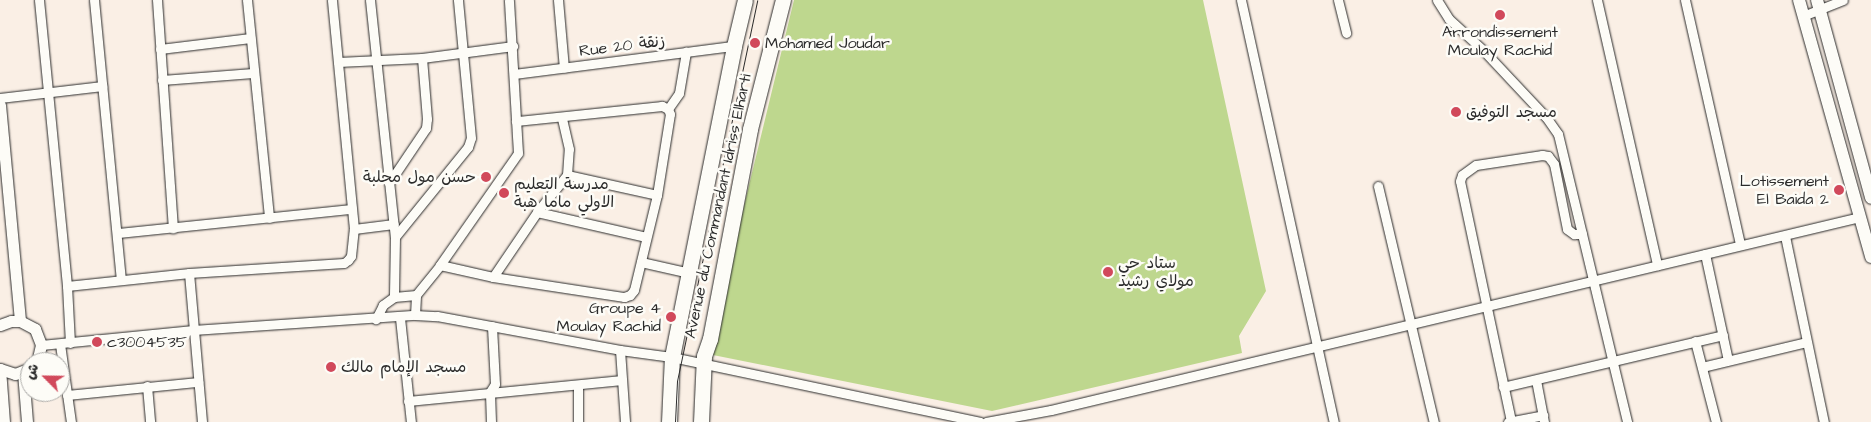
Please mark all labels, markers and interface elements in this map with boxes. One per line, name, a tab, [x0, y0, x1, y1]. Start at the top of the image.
marker: Arrondissement Moulay Rachid	[1494, 9, 1506, 21]
place label: Arrondissement Moulay Rachid	[1442, 22, 1558, 60]
street label: Rue 20 زنقة	[578, 31, 666, 61]
place label: Mohamed Joudar	[765, 33, 890, 53]
marker: Mohamed Joudar	[749, 37, 761, 49]
street label: Avenue du Commandant Idriss Elharti	[681, 72, 755, 340]
place label: مسجد التوفيق	[1466, 102, 1557, 122]
marker: مسجد التوفيق	[1450, 106, 1462, 118]
place label: حسن مول محلبة	[363, 167, 476, 187]
marker: حسن مول محلبة	[480, 171, 492, 183]
place label: Lotissement El Baida 2	[1740, 171, 1829, 209]
place label: مدرسة التعليم الاولي ماما هبة	[514, 174, 614, 212]
marker: Lotissement El Baida 2	[1833, 184, 1845, 196]
marker: مدرسة التعليم الاولي ماما هبة	[498, 187, 510, 199]
place label: ستاد حي مولاي رشيد	[1118, 253, 1194, 291]
marker: ستاد حي مولاي رشيد	[1102, 266, 1114, 278]
place label: Groupe 4 Moulay Rachid	[557, 298, 661, 336]
marker: Groupe 4 Moulay Rachid	[665, 311, 677, 323]
place label: c3004535	[107, 332, 187, 352]
marker: c3004535	[91, 336, 103, 348]
north arrow	[20, 352, 70, 402]
place label: مسجد الإمام مالك	[341, 357, 466, 377]
text: ش	[20, 361, 44, 383]
marker: مسجد الإمام مالك	[325, 361, 337, 373]

